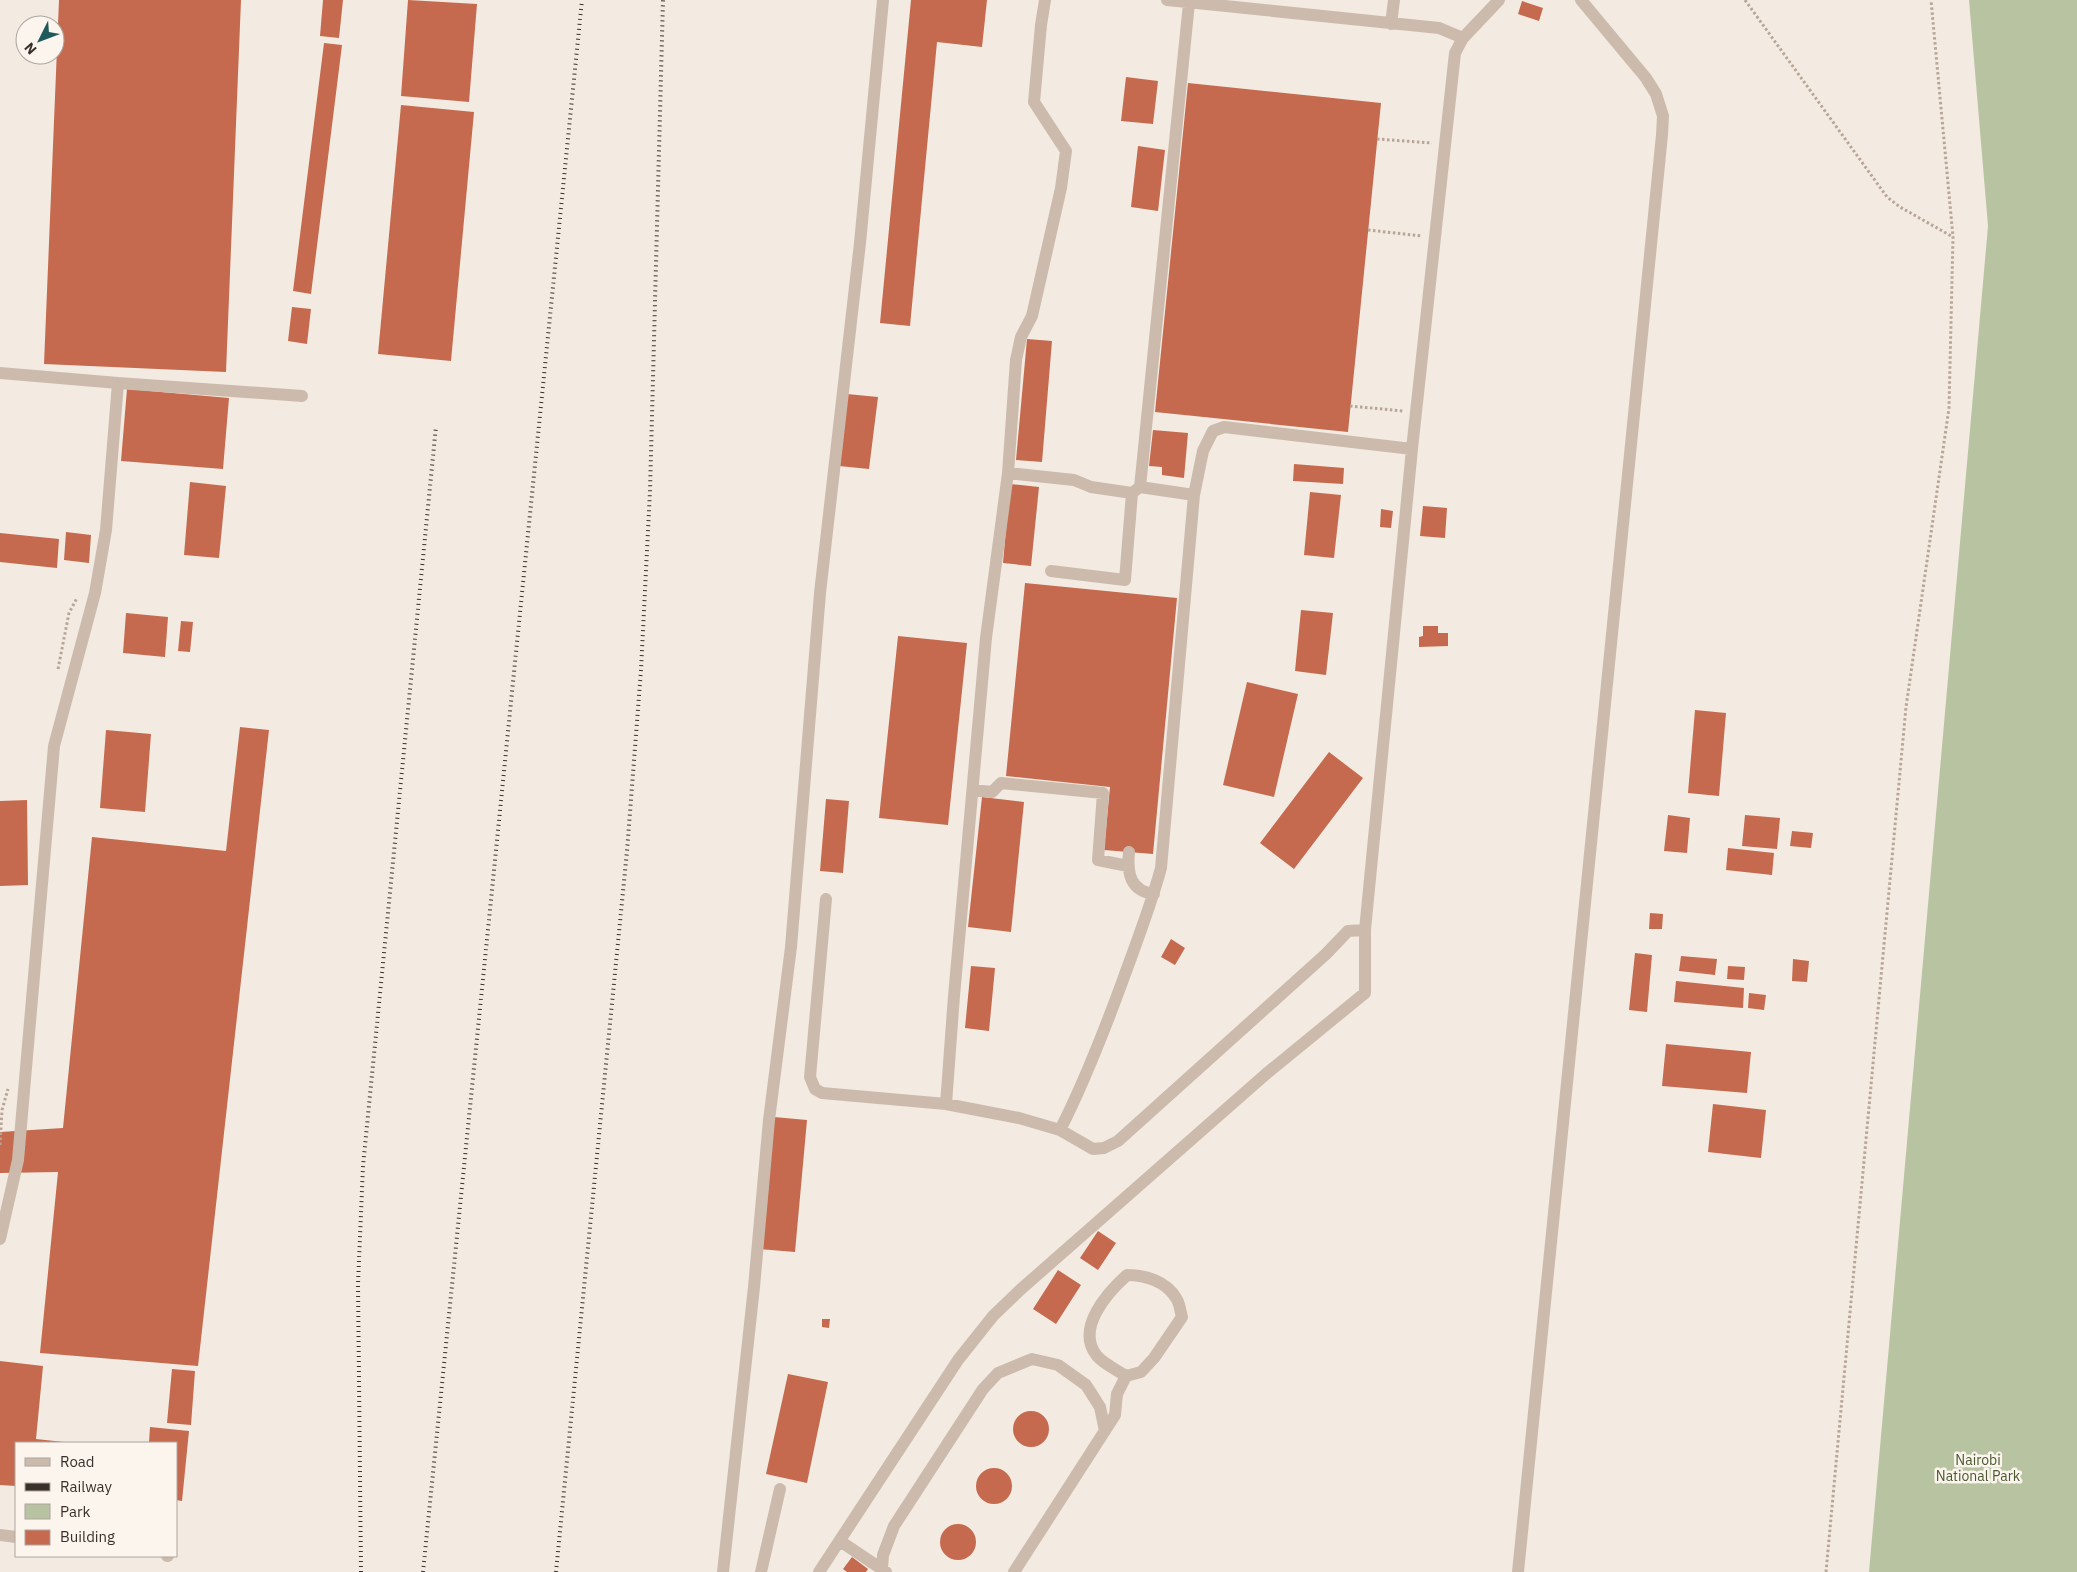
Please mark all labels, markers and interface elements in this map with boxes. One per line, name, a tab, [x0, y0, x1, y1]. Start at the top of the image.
north arrow	[15, 15, 65, 65]
text: N	[20, 39, 40, 58]
legend	[15, 1442, 178, 1557]
park label: Nairobi National Park	[1936, 1451, 2021, 1485]
text: Road	[60, 1452, 95, 1471]
text: Railway	[60, 1477, 113, 1496]
text: Park	[60, 1502, 90, 1521]
text: Building	[60, 1527, 115, 1546]

